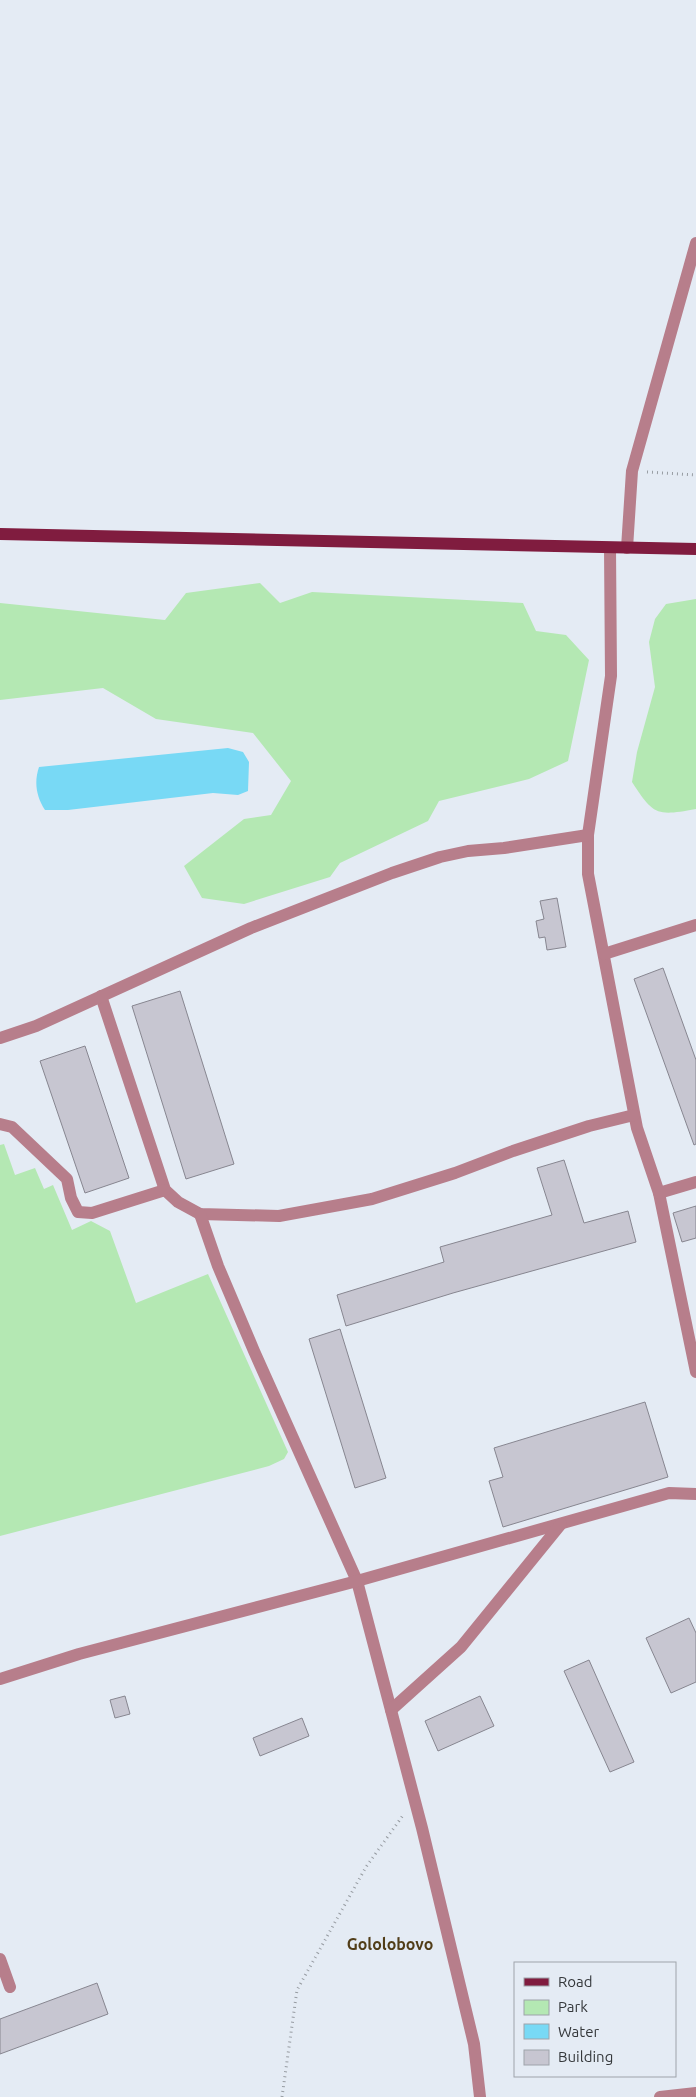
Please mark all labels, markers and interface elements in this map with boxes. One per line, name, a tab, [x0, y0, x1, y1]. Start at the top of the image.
district label: Gololobovo	[347, 1935, 433, 1953]
legend	[514, 1962, 676, 2077]
text: Road	[558, 1973, 593, 1990]
text: Park	[558, 1998, 588, 2015]
text: Water	[558, 2023, 599, 2040]
text: Building	[558, 2048, 613, 2065]

